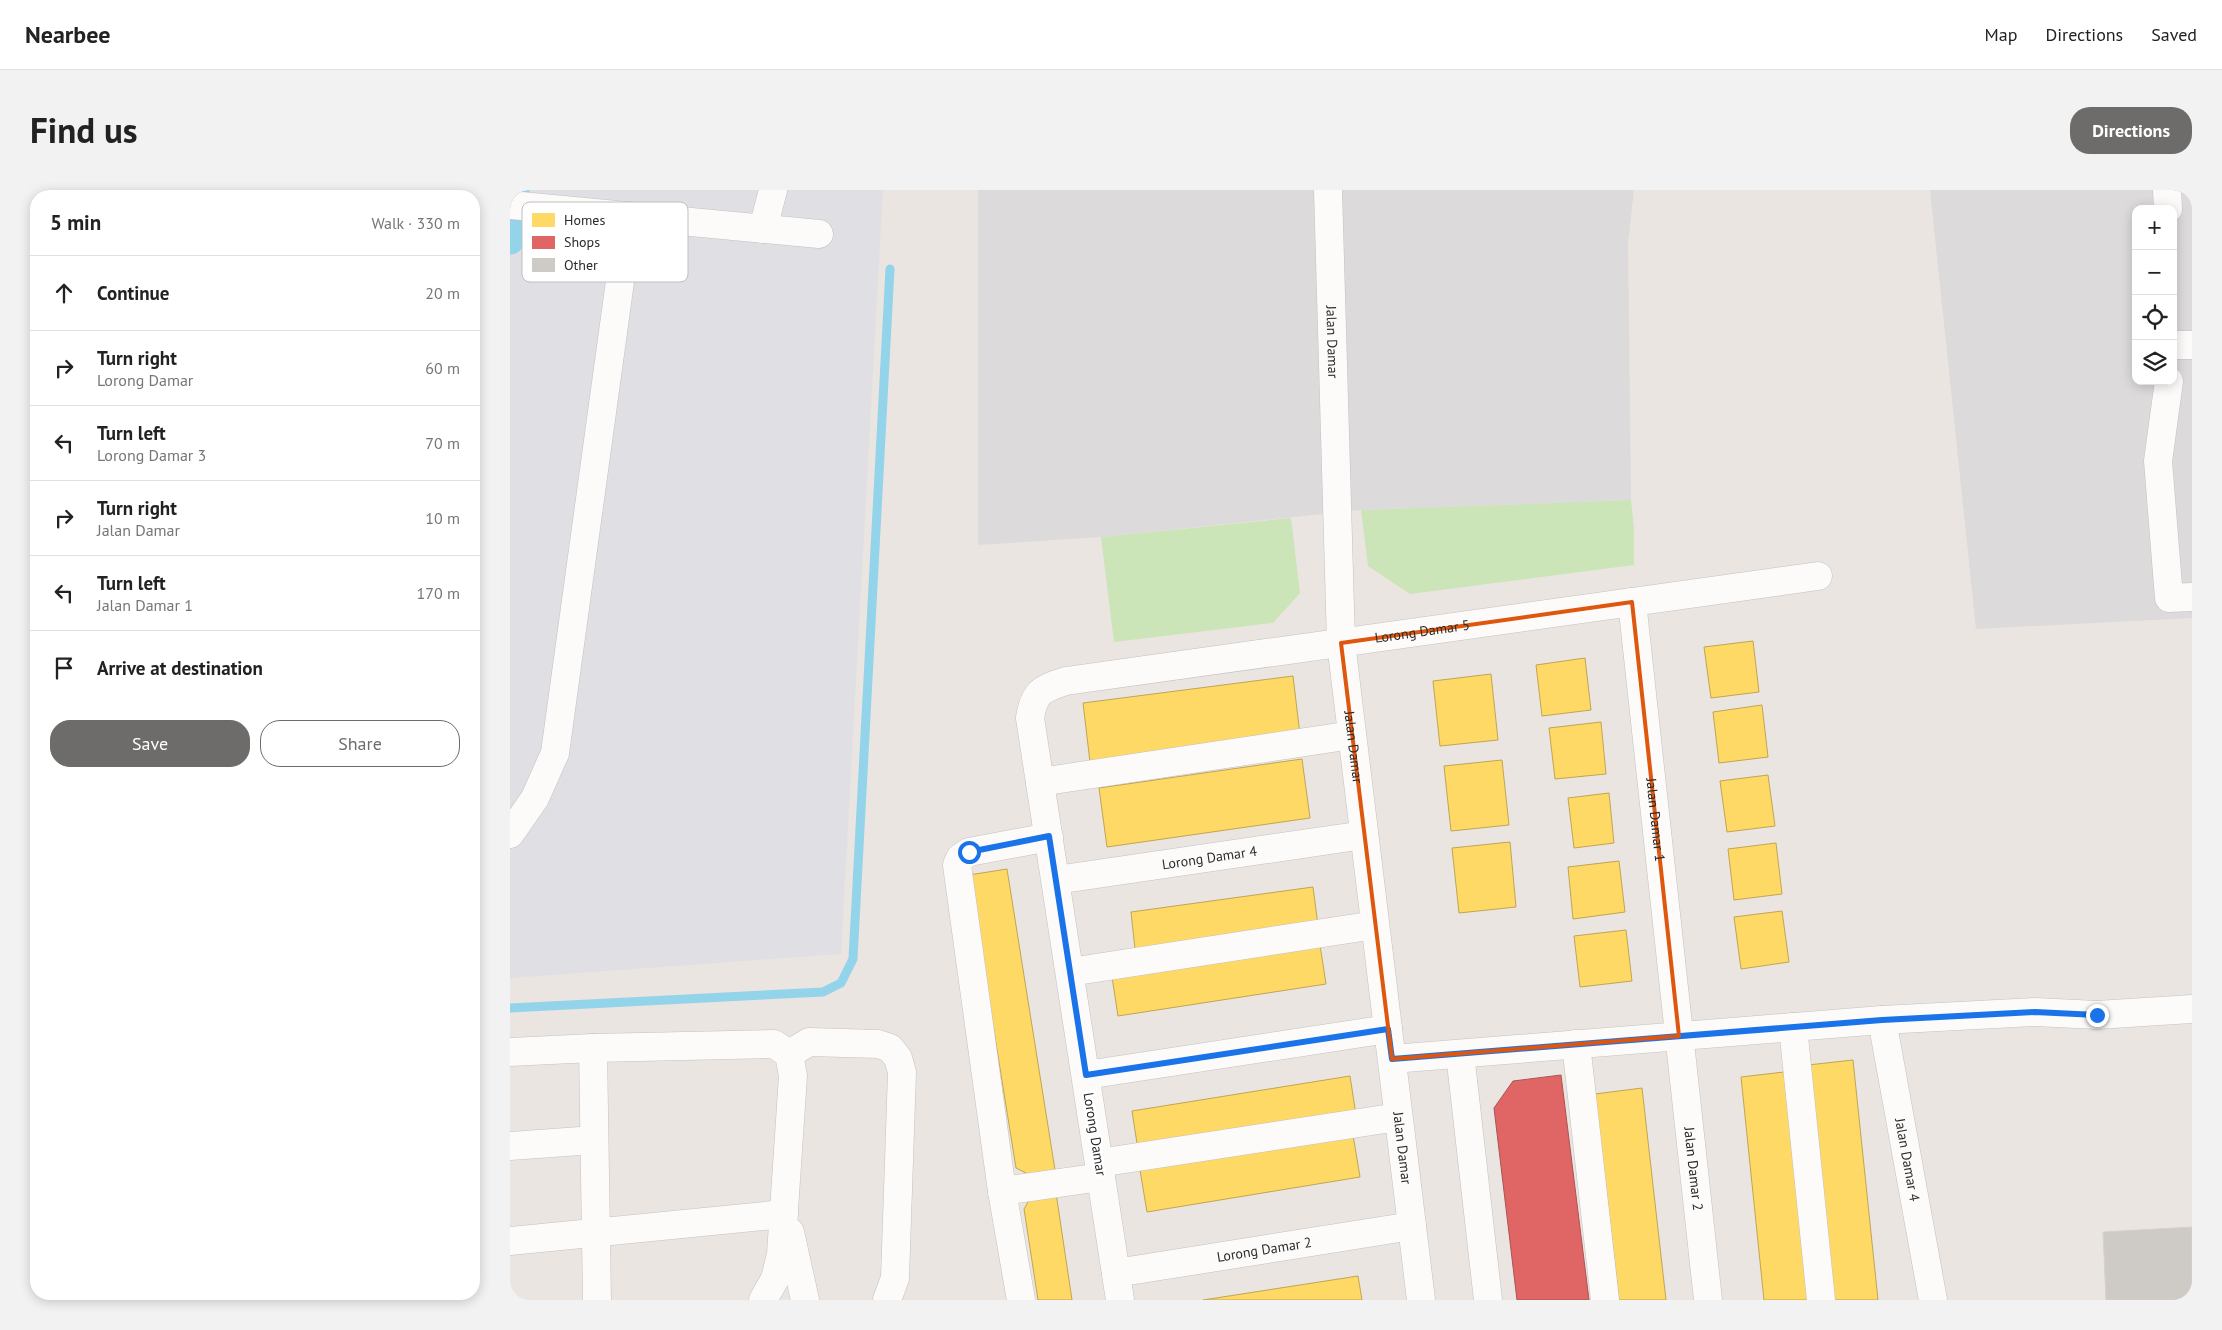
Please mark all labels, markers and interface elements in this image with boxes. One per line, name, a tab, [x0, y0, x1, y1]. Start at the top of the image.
text: Nearbee	[25, 19, 110, 50]
text: Map	[1985, 23, 2017, 46]
text: Directions	[2045, 23, 2123, 46]
text: Saved	[2151, 23, 2197, 46]
text: Find us	[30, 107, 138, 153]
button: Directions	[2070, 107, 2192, 154]
legend	[522, 202, 688, 282]
map controls	[2132, 205, 2177, 385]
button: +	[2132, 205, 2177, 250]
text: 5 min	[50, 209, 101, 236]
text: Homes	[564, 211, 605, 229]
text: Walk · 330 m	[371, 213, 460, 233]
text: Shops	[564, 233, 600, 251]
button: −	[2132, 250, 2177, 295]
text: Other	[564, 256, 598, 274]
icon: ahead	[50, 279, 78, 307]
text: Continue	[97, 281, 169, 305]
text: 20 m	[425, 283, 460, 303]
button: locate	[2132, 295, 2177, 340]
street label: Jalan Damar	[1322, 304, 1342, 379]
button: layers	[2132, 340, 2177, 385]
text: Turn right	[97, 346, 177, 370]
icon: right	[50, 354, 78, 382]
text: 60 m	[425, 358, 460, 378]
text: Lorong Damar	[97, 370, 193, 390]
text: Turn left	[97, 421, 166, 445]
icon: left	[50, 429, 78, 457]
text: 70 m	[425, 433, 460, 453]
text: Lorong Damar 3	[97, 445, 206, 465]
text: Turn right	[97, 496, 177, 520]
icon: right	[50, 504, 78, 532]
text: 10 m	[425, 508, 460, 528]
text: Jalan Damar	[97, 520, 180, 540]
text: Turn left	[97, 571, 166, 595]
icon: left	[50, 579, 78, 607]
text: 170 m	[417, 583, 460, 603]
text: Jalan Damar 1	[97, 595, 193, 615]
street label: Lorong Damar 5	[1374, 616, 1471, 647]
icon: arrive	[50, 654, 78, 682]
text: Arrive at destination	[97, 656, 263, 680]
street label: Jalan Damar	[1340, 709, 1367, 784]
button: Save	[50, 720, 250, 767]
button: Share	[260, 720, 460, 767]
street label: Jalan Damar 1	[1642, 776, 1669, 862]
route start	[958, 841, 981, 864]
street label: Lorong Damar 4	[1161, 842, 1258, 873]
route end	[2086, 1004, 2109, 1027]
street label: Lorong Damar	[1080, 1091, 1111, 1177]
street label: Jalan Damar	[1389, 1110, 1416, 1185]
street label: Jalan Damar 4	[1891, 1116, 1924, 1203]
street label: Jalan Damar 2	[1680, 1125, 1707, 1211]
street label: Lorong Damar 2	[1215, 1233, 1313, 1266]

